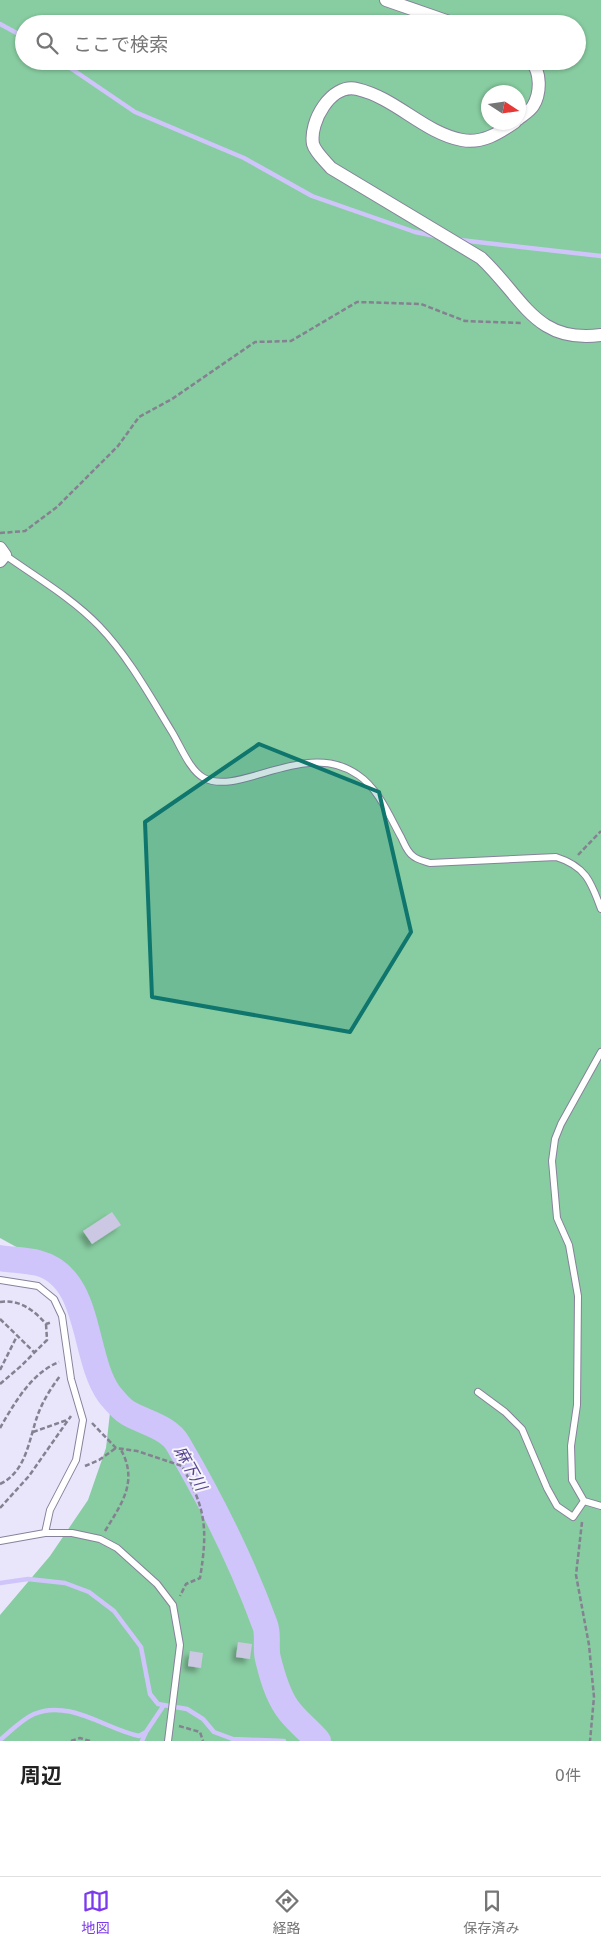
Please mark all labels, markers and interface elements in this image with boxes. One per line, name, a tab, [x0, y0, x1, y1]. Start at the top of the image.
search box	[15, 15, 586, 70]
icon: search	[33, 29, 61, 57]
text: ここで検索	[73, 33, 168, 55]
north arrow	[481, 85, 526, 130]
water label: 麻下川	[171, 1443, 211, 1496]
text: 周辺	[20, 1764, 62, 1788]
text: 0件	[555, 1766, 581, 1785]
tab: 地図	[82, 1887, 110, 1937]
tab: 経路	[273, 1887, 301, 1937]
tab: 保存済み	[464, 1887, 520, 1937]

